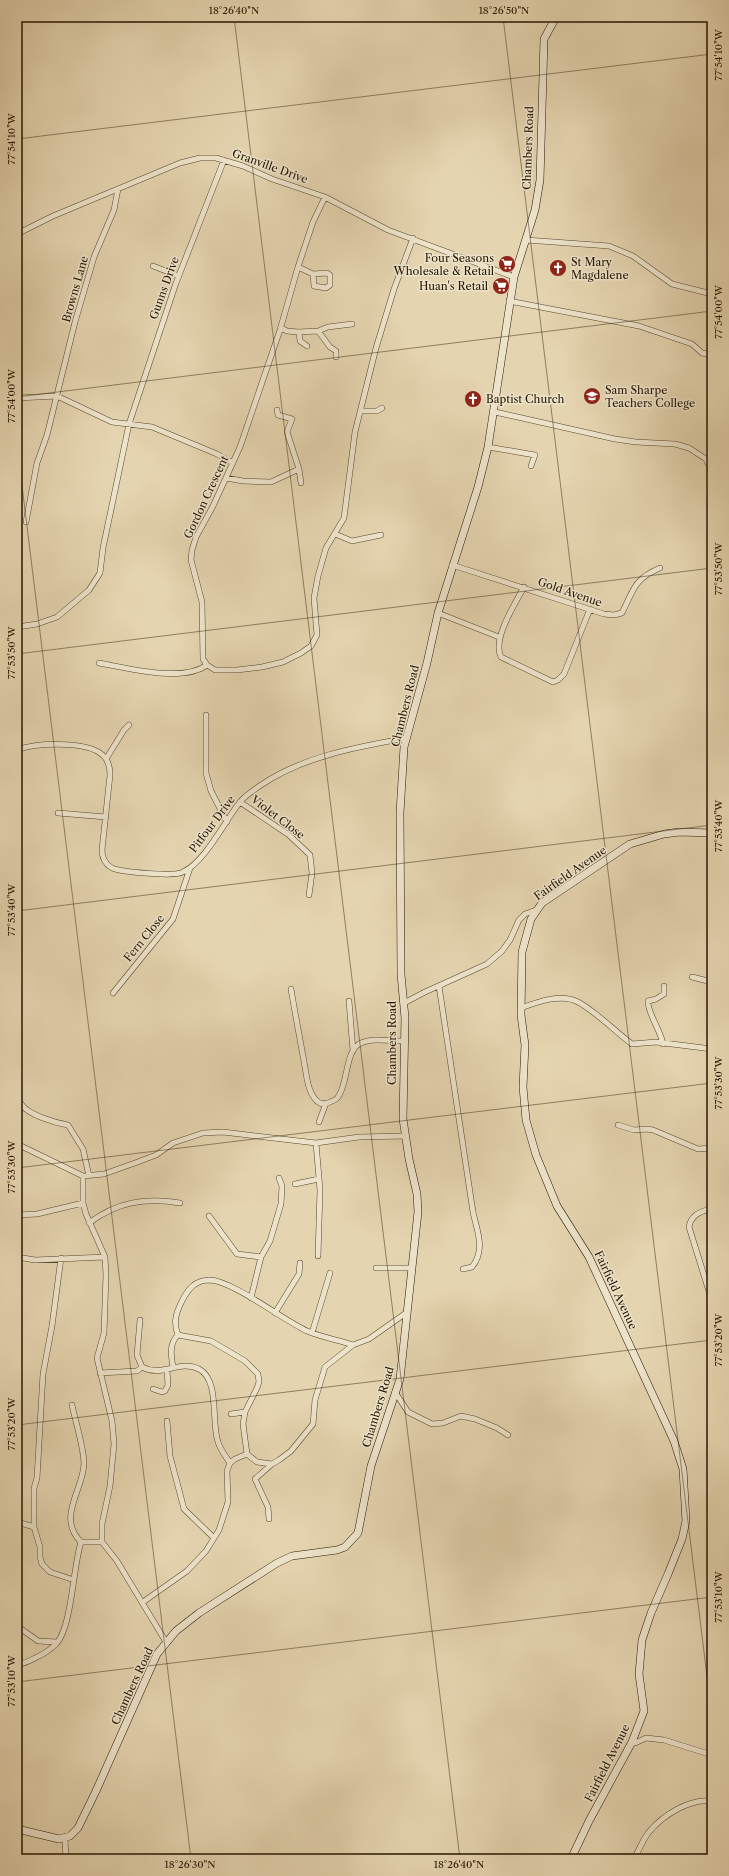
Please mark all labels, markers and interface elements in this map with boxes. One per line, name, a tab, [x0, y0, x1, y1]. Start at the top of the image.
text: 18°26'40"N	[209, 4, 259, 17]
text: 18°26'50"N	[479, 4, 529, 17]
text: 77°54'10"W	[712, 28, 725, 81]
street label: Chambers Road	[520, 106, 536, 190]
text: 77°54'10"W	[5, 112, 18, 165]
street label: Granville Drive	[230, 146, 310, 186]
place label: Four Seasons Wholesale & Retail	[392, 251, 495, 278]
street label: Browns Lane	[59, 254, 91, 324]
supermarket icon: Four Seasons Wholesale & Retail	[497, 254, 517, 274]
street label: Gunns Drive	[146, 255, 182, 321]
place label: St Mary Magdalene	[571, 255, 629, 282]
church icon: St Mary Magdalene	[548, 258, 568, 278]
supermarket icon: Huan's Retail	[491, 276, 511, 296]
place label: Huan's Retail	[419, 279, 489, 293]
text: 77°54'00"W	[712, 284, 725, 339]
text: 77°54'00"W	[5, 368, 18, 423]
place label: Sam Sharpe Teachers College	[605, 383, 695, 410]
school or university icon: Sam Sharpe Teachers College	[582, 386, 602, 406]
church icon: Baptist Church	[463, 389, 483, 409]
place label: Baptist Church	[486, 392, 564, 406]
street label: Gordon Crescent	[181, 453, 231, 541]
text: 77°53'50"W	[712, 542, 725, 595]
street label: Gold Avenue	[536, 574, 604, 610]
text: 77°53'50"W	[5, 626, 18, 679]
street label: Chambers Road	[388, 663, 422, 748]
street label: Violet Close	[248, 792, 308, 842]
street label: Pitfour Drive	[186, 793, 238, 855]
text: 77°53'40"W	[712, 799, 725, 852]
street label: Fairfield Avenue	[531, 843, 609, 903]
text: 77°53'40"W	[5, 883, 18, 936]
street label: Fern Close	[121, 912, 167, 964]
street label: Chambers Road	[385, 1001, 399, 1085]
text: 77°53'30"W	[712, 1056, 725, 1109]
text: 77°53'30"W	[5, 1140, 18, 1193]
street label: Fairfield Avenue	[592, 1248, 640, 1332]
text: 77°53'20"W	[712, 1312, 725, 1366]
street label: Chambers Road	[359, 1365, 397, 1449]
text: 77°53'20"W	[5, 1396, 18, 1450]
text: 77°53'10"W	[712, 1570, 725, 1623]
street label: Chambers Road	[108, 1645, 156, 1727]
text: 77°53'10"W	[5, 1654, 18, 1707]
street label: Fairfield Avenue	[581, 1722, 633, 1804]
text: 18°26'30"N	[165, 1858, 215, 1871]
text: 18°26'40"N	[434, 1858, 484, 1871]

